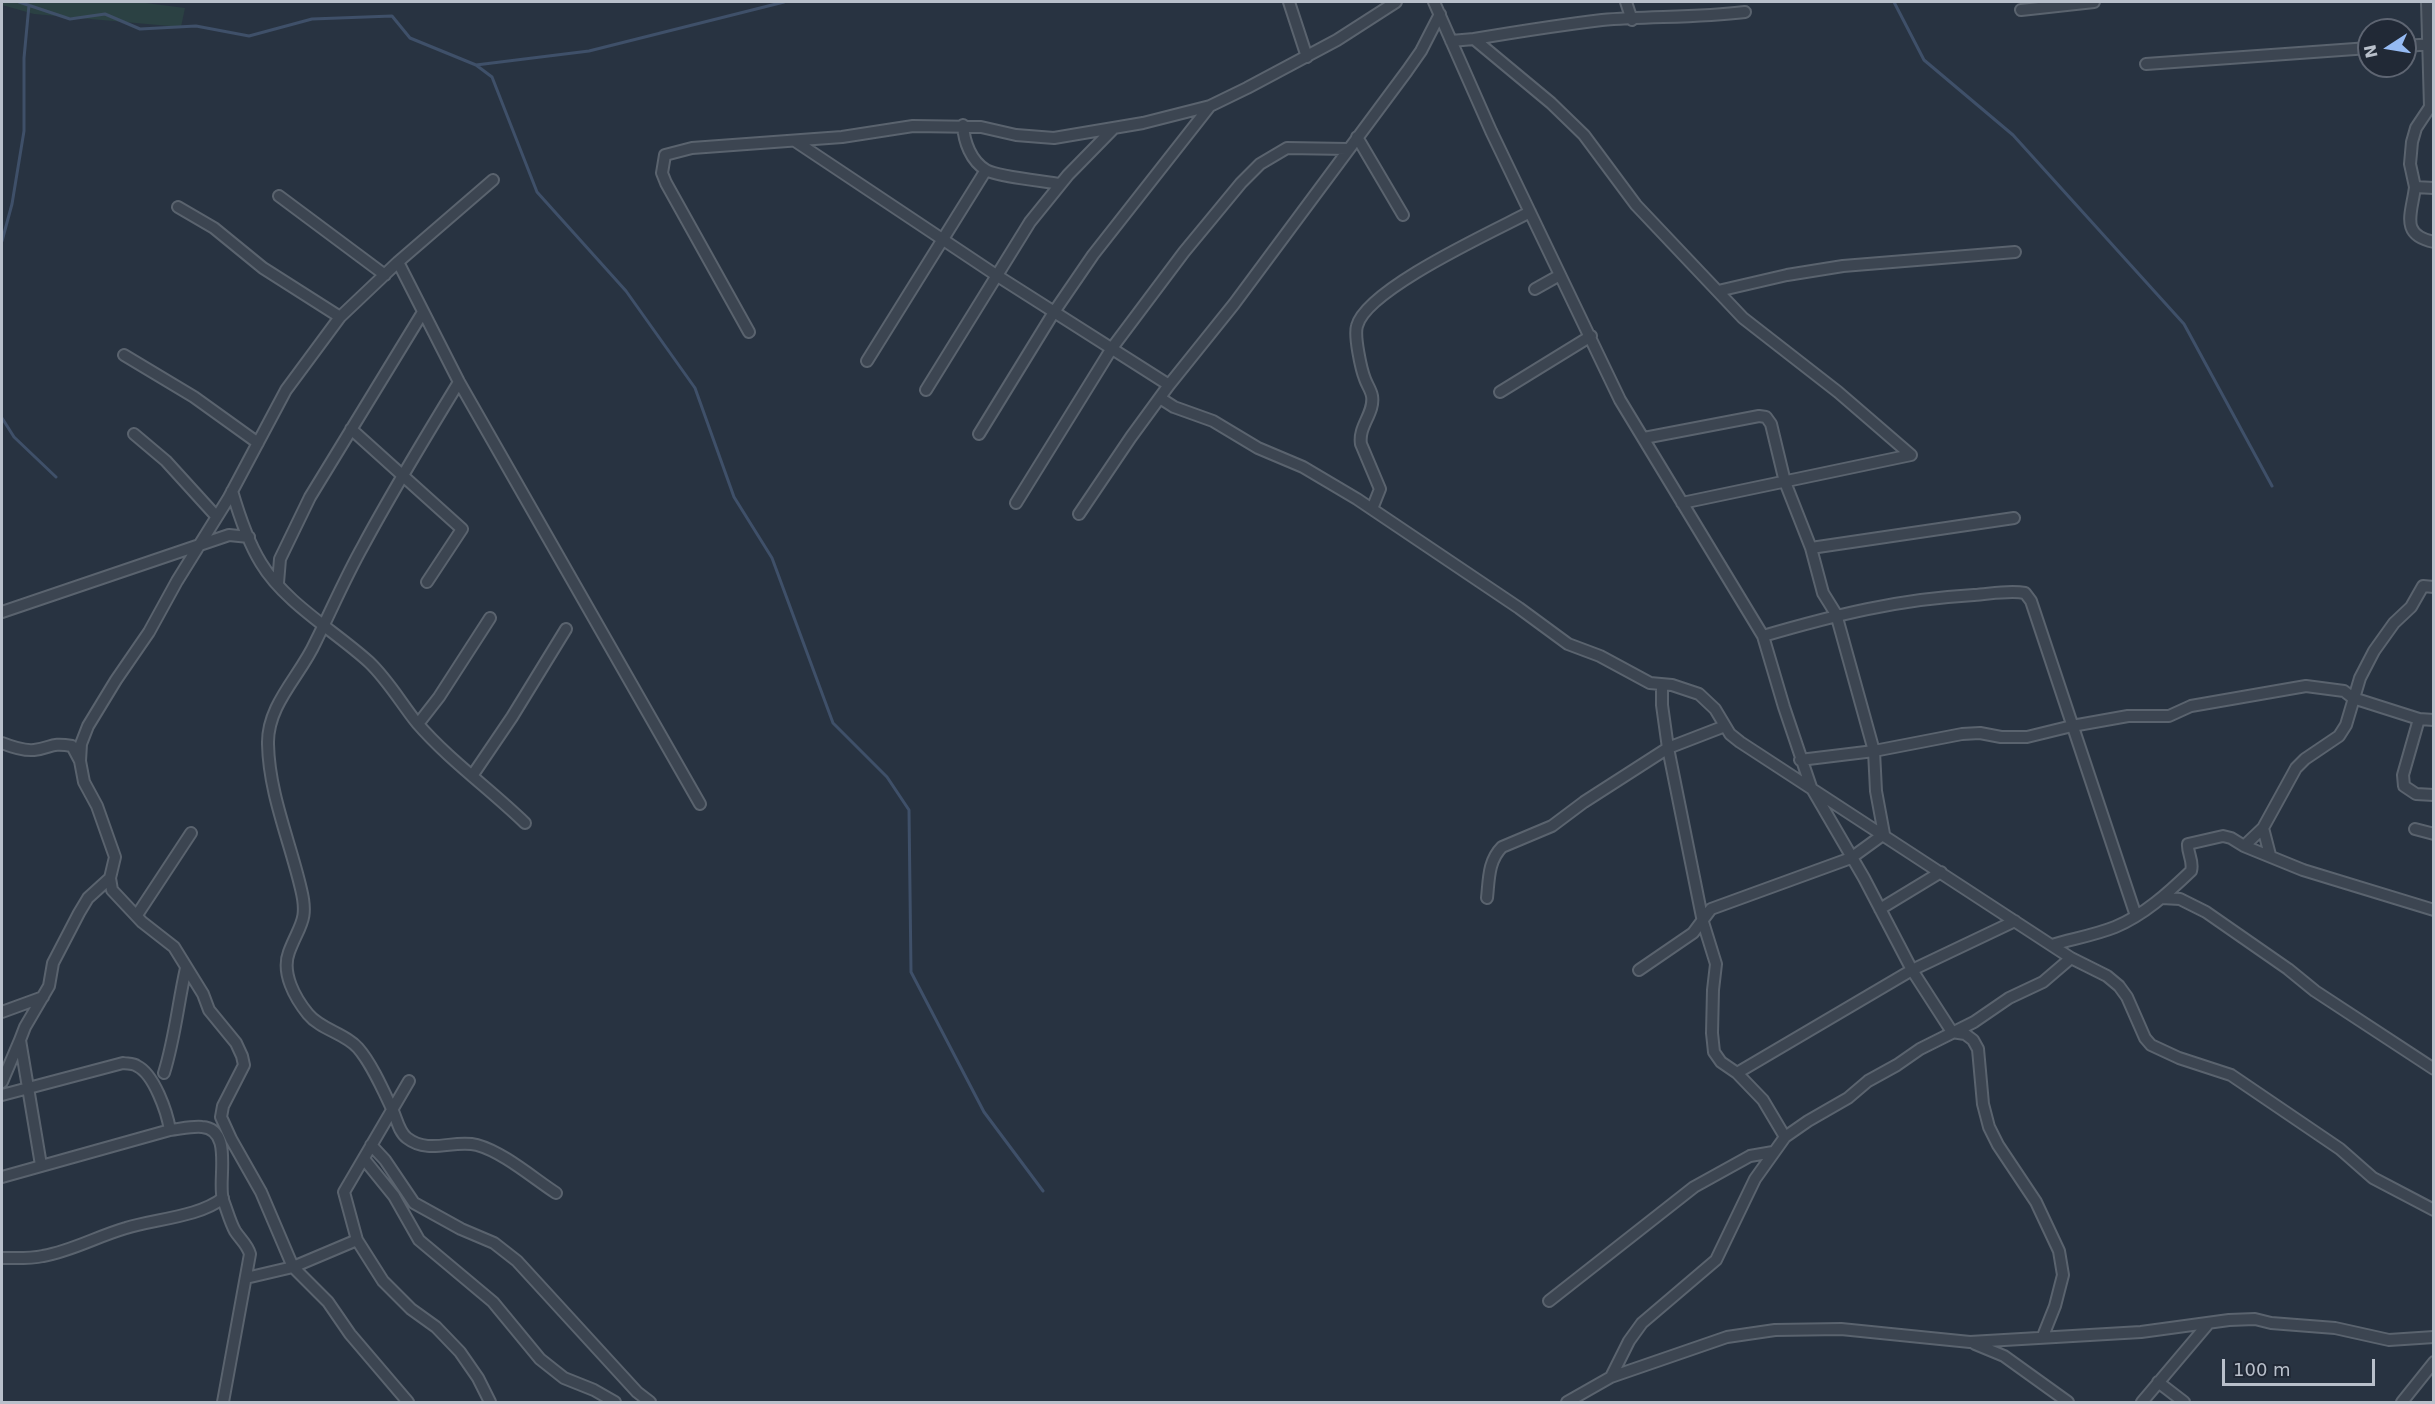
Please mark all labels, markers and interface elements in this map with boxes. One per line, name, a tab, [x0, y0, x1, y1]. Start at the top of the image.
north arrow	[2357, 18, 2417, 78]
text: N	[2360, 43, 2382, 60]
scale bar	[2225, 1347, 2378, 1385]
text: 100 m	[2233, 1359, 2291, 1380]

